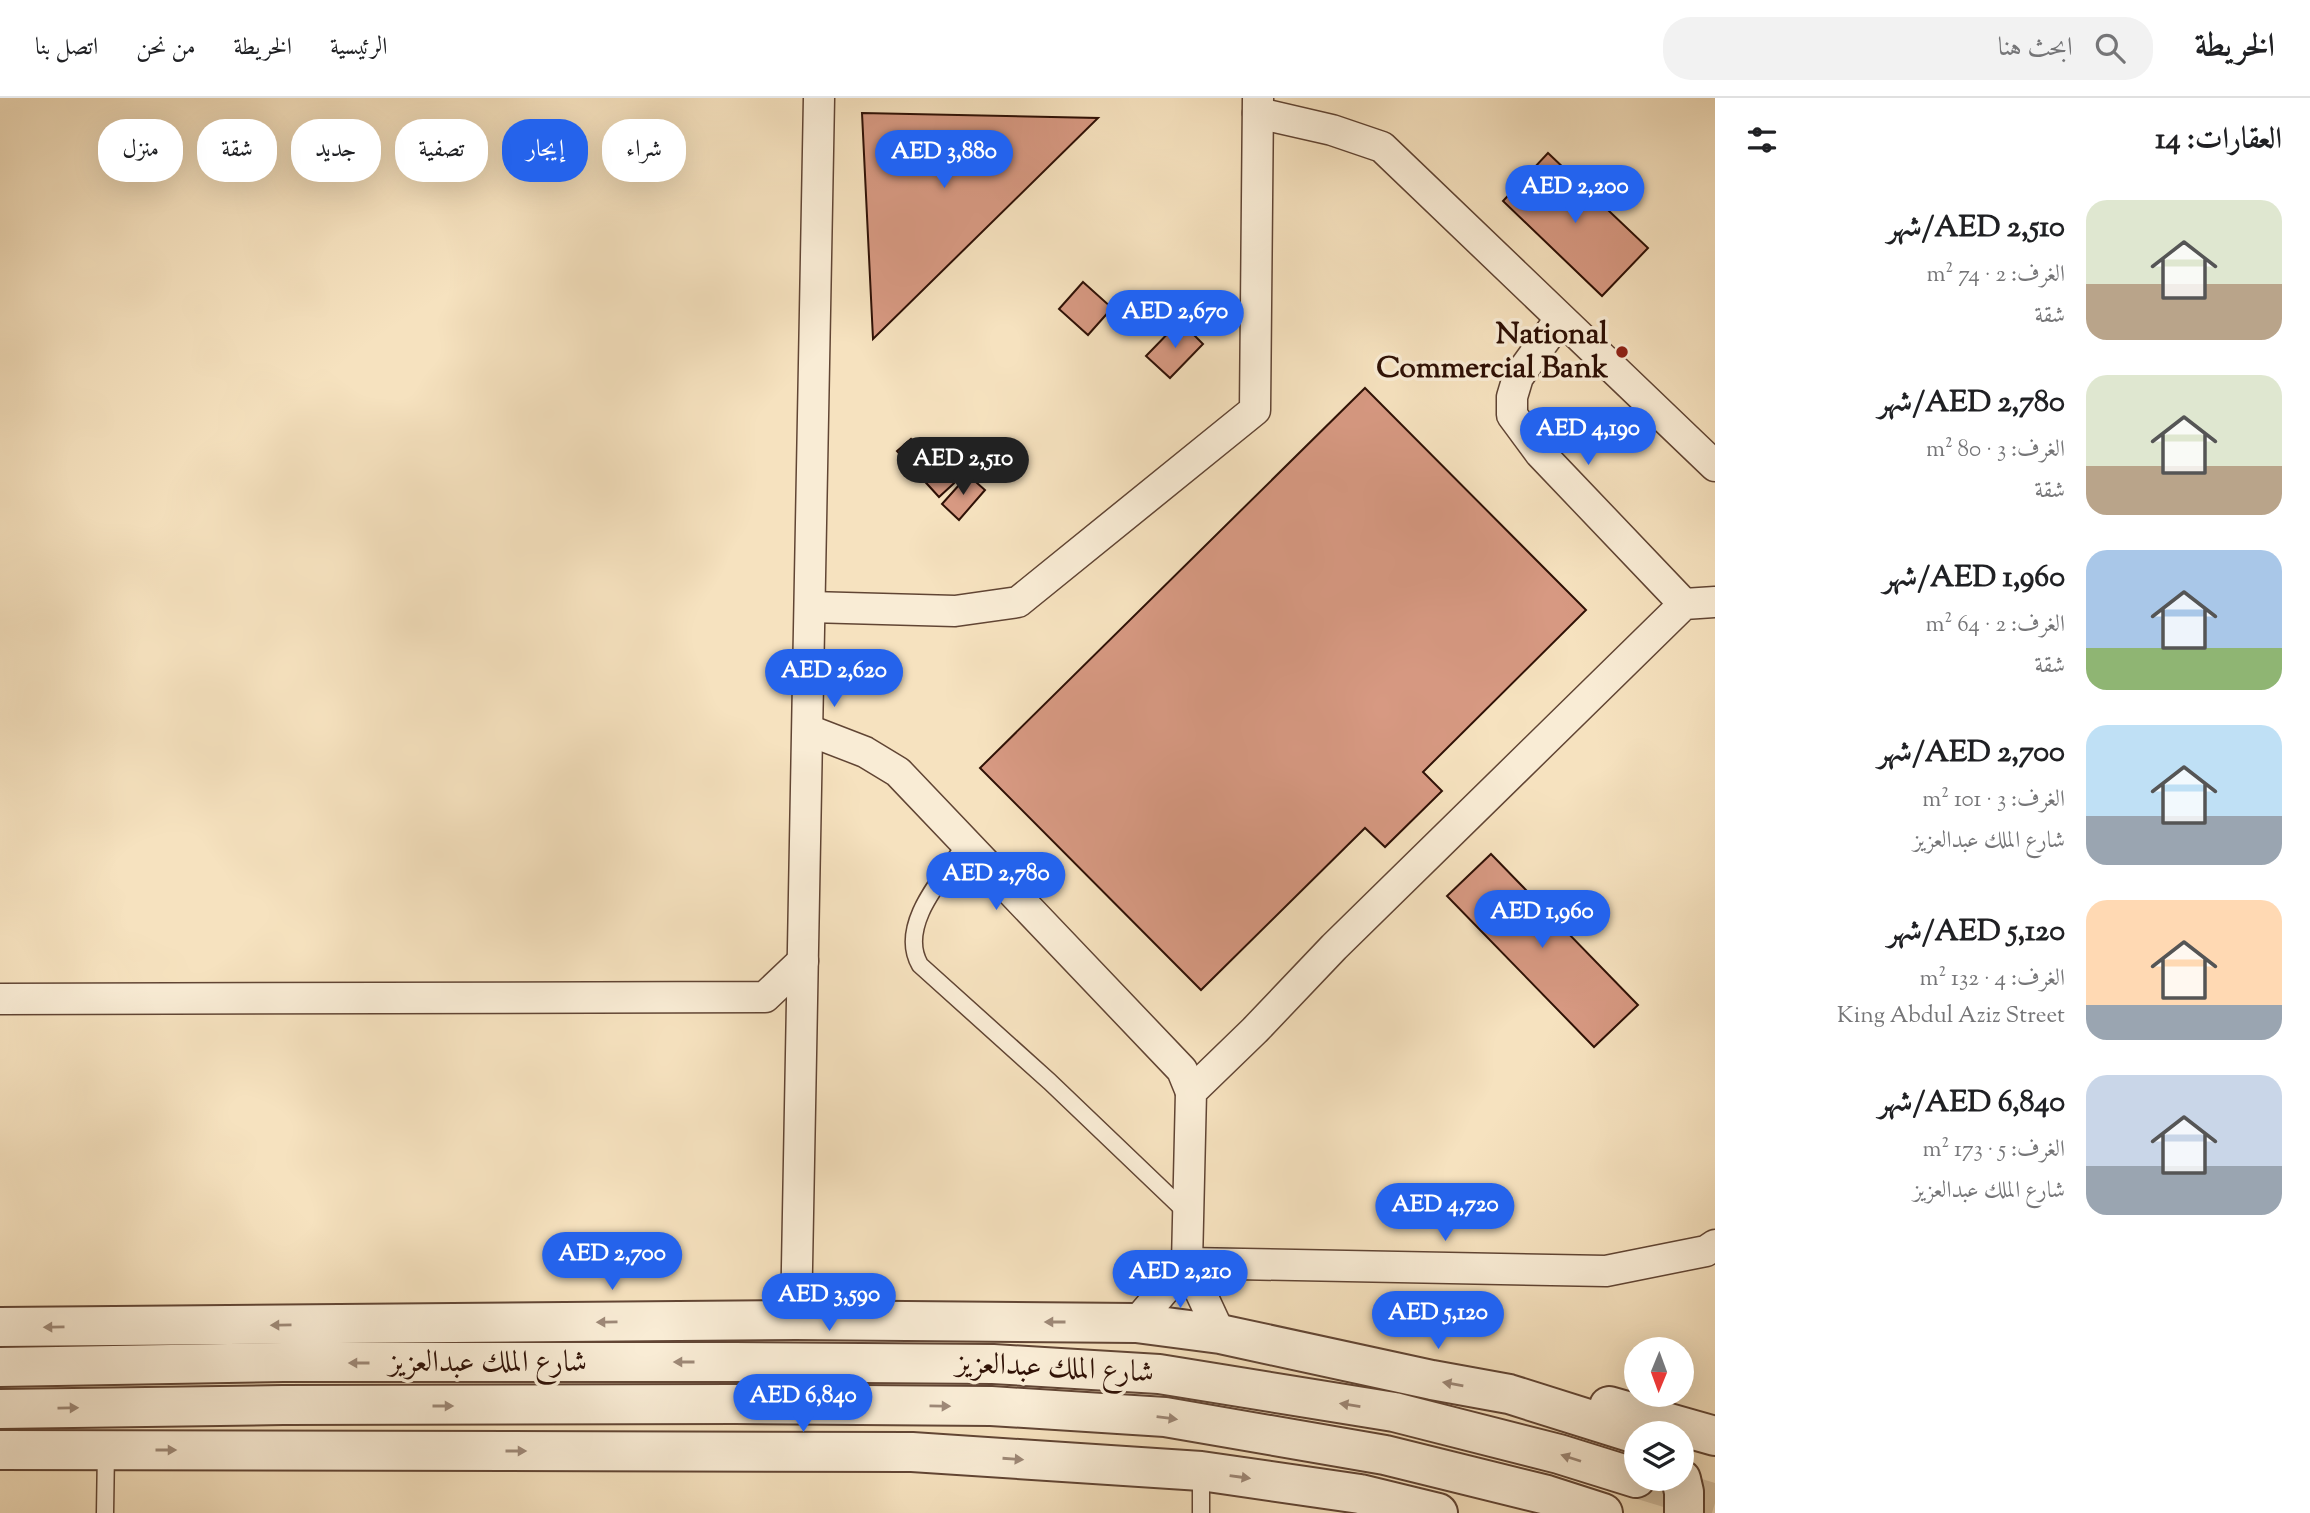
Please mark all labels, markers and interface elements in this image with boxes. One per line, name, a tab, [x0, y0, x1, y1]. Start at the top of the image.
search box	[1663, 17, 2153, 80]
text: الخريطة	[2195, 24, 2275, 72]
icon: search	[2091, 29, 2129, 67]
text: ابحث هنا	[1998, 30, 2073, 67]
text: اتصل بنا	[35, 31, 98, 65]
text: من نحن	[136, 31, 196, 65]
text: الخريطة	[234, 31, 292, 65]
text: الرئيسية	[330, 31, 388, 65]
chip: منزل	[98, 119, 183, 182]
chip: شقة	[197, 119, 277, 182]
chip: جديد	[291, 119, 381, 182]
chip: تصفية	[395, 119, 488, 182]
chip: إيجار	[502, 119, 588, 182]
chip: شراء	[602, 119, 686, 182]
text: العقارات: 14	[2155, 119, 2282, 162]
icon: filters	[1743, 121, 1781, 159]
pin: AED 3,880	[864, 130, 1024, 190]
text: AED 3,880	[891, 136, 997, 169]
pin: AED 2,200	[1495, 166, 1655, 225]
text: AED 2,200	[1521, 171, 1629, 204]
text: AED 2,510/شهر	[1887, 207, 2065, 250]
icon: home	[2142, 228, 2226, 312]
text: الغرف: 2 · 74 m²	[1927, 259, 2065, 292]
pin: AED 2,670	[1095, 290, 1255, 350]
text: AED 2,670	[1122, 296, 1228, 329]
text: شقة	[2035, 300, 2065, 333]
place label: National Commercial Bank	[1376, 314, 1609, 391]
marker: National Commercial Bank	[1614, 344, 1630, 360]
text: AED 2,780/شهر	[1878, 382, 2065, 425]
icon: home	[2142, 403, 2226, 487]
pin: AED 4,190	[1508, 408, 1668, 467]
text: AED 4,190	[1536, 413, 1640, 446]
text: الغرف: 3 · 80 m²	[1926, 434, 2065, 467]
pin: AED 2,510	[883, 438, 1043, 497]
text: AED 2,510	[913, 443, 1013, 476]
text: شقة	[2035, 475, 2065, 508]
text: AED 1,960/شهر	[1883, 557, 2065, 600]
icon: home	[2142, 578, 2226, 662]
text: الغرف: 2 · 64 m²	[1926, 609, 2065, 642]
pin: AED 2,620	[754, 650, 914, 709]
text: شقة	[2035, 650, 2065, 683]
text: AED 2,620	[781, 655, 887, 688]
text: AED 2,700/شهر	[1878, 732, 2065, 775]
icon: home	[2142, 753, 2226, 837]
text: الغرف: 3 · 101 m²	[1922, 784, 2065, 817]
text: شارع الملك عبدالعزيز	[1913, 825, 2065, 858]
pin: AED 2,780	[916, 852, 1076, 912]
text: AED 2,780	[942, 858, 1050, 891]
pin: AED 1,960	[1462, 890, 1622, 950]
text: AED 1,960	[1490, 896, 1594, 929]
text: AED 5,120/شهر	[1888, 911, 2065, 954]
icon: home	[2142, 928, 2226, 1012]
text: الغرف: 4 · 132 m²	[1919, 963, 2065, 996]
text: King Abdul Aziz Street	[1837, 1000, 2065, 1033]
text: AED 6,840/شهر	[1878, 1082, 2065, 1125]
icon: home	[2142, 1103, 2226, 1187]
text: الغرف: 5 · 173 m²	[1922, 1134, 2065, 1167]
text: شارع الملك عبدالعزيز	[1913, 1175, 2065, 1208]
pin: AED 4,720	[1365, 1184, 1525, 1243]
text: AED 4,720	[1391, 1189, 1499, 1222]
pin: AED 2,700	[532, 1232, 692, 1292]
text: AED 2,700	[558, 1238, 666, 1271]
pin: AED 2,210	[1100, 1250, 1260, 1310]
text: AED 2,210	[1129, 1256, 1231, 1289]
pin: AED 3,590	[749, 1274, 909, 1333]
text: AED 3,590	[778, 1279, 880, 1312]
pin: AED 5,120	[1358, 1292, 1518, 1351]
text: AED 5,120	[1388, 1297, 1488, 1330]
one-way arrow	[595, 1316, 617, 1328]
one-way arrow	[1043, 1316, 1065, 1328]
one-way arrow	[270, 1319, 292, 1331]
one-way arrow	[42, 1321, 64, 1333]
north arrow	[1624, 1337, 1694, 1407]
map controls	[1624, 1337, 1694, 1491]
street label: شارع الملك عبدالعزيز	[386, 1342, 587, 1386]
street label: شارع الملك عبدالعزيز	[952, 1342, 1155, 1397]
one-way arrow	[673, 1356, 695, 1368]
one-way arrow	[348, 1357, 370, 1369]
pin: AED 6,840	[723, 1374, 883, 1434]
one-way arrow	[1442, 1378, 1464, 1389]
text: AED 6,840	[749, 1380, 857, 1413]
one-way arrow	[1339, 1399, 1361, 1410]
one-way arrow	[432, 1400, 454, 1412]
one-way arrow	[929, 1400, 951, 1412]
one-way arrow	[57, 1403, 79, 1414]
one-way arrow	[1156, 1413, 1178, 1424]
button: layers	[1624, 1421, 1694, 1491]
one-way arrow	[155, 1444, 177, 1456]
one-way arrow	[505, 1445, 527, 1457]
one-way arrow	[1561, 1452, 1582, 1463]
one-way arrow	[1002, 1454, 1024, 1465]
one-way arrow	[1229, 1472, 1251, 1483]

